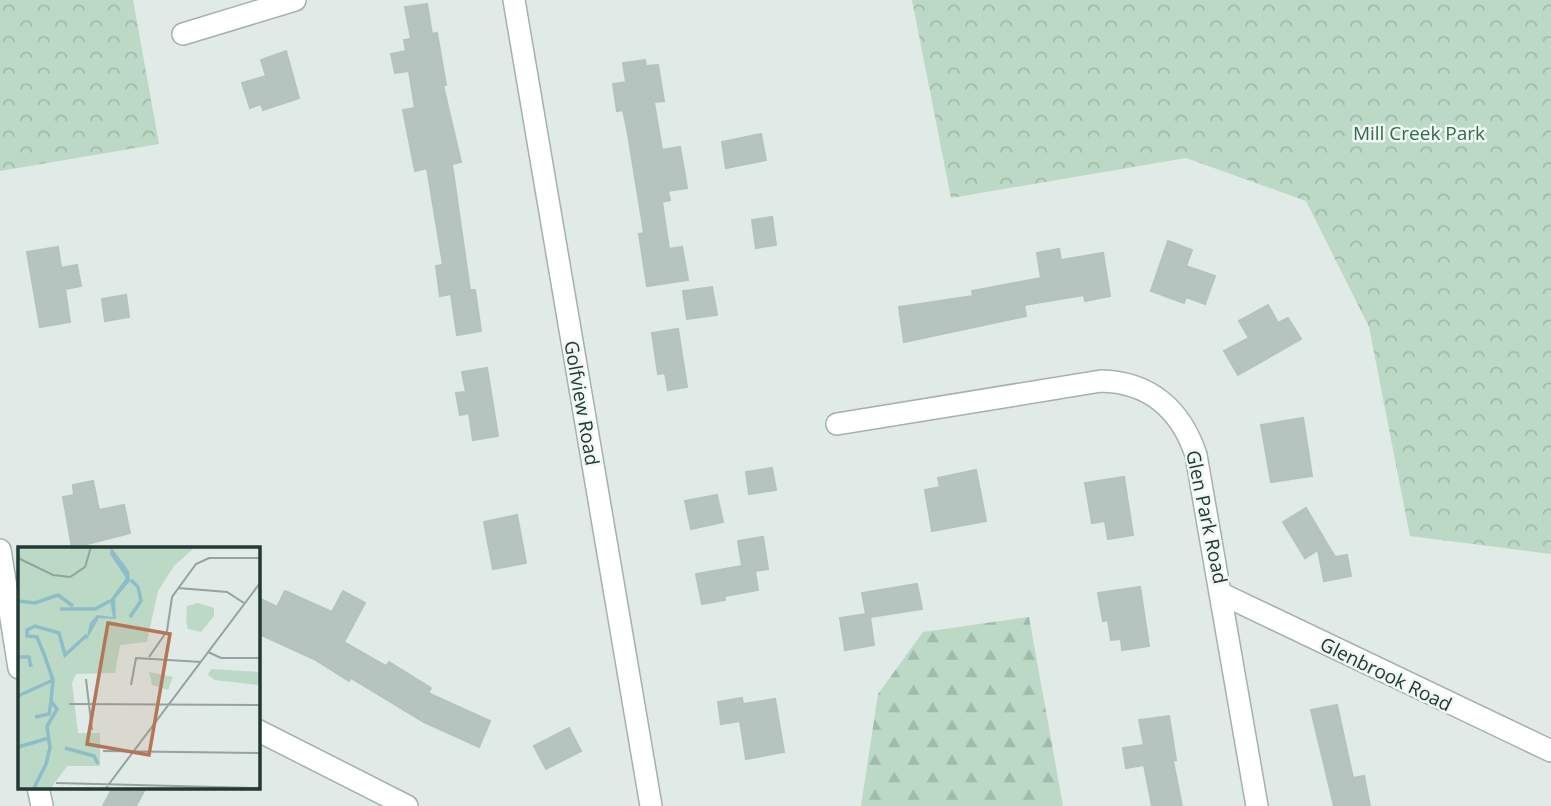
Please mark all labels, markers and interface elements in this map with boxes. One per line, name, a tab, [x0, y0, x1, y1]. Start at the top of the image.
park label: Mill Creek Park	[1353, 120, 1485, 146]
street label: Golfview Road	[558, 339, 606, 467]
street label: Glen Park Road	[1180, 448, 1234, 586]
inset map	[18, 547, 259, 788]
street label: Glenbrook Road	[1316, 631, 1456, 717]

